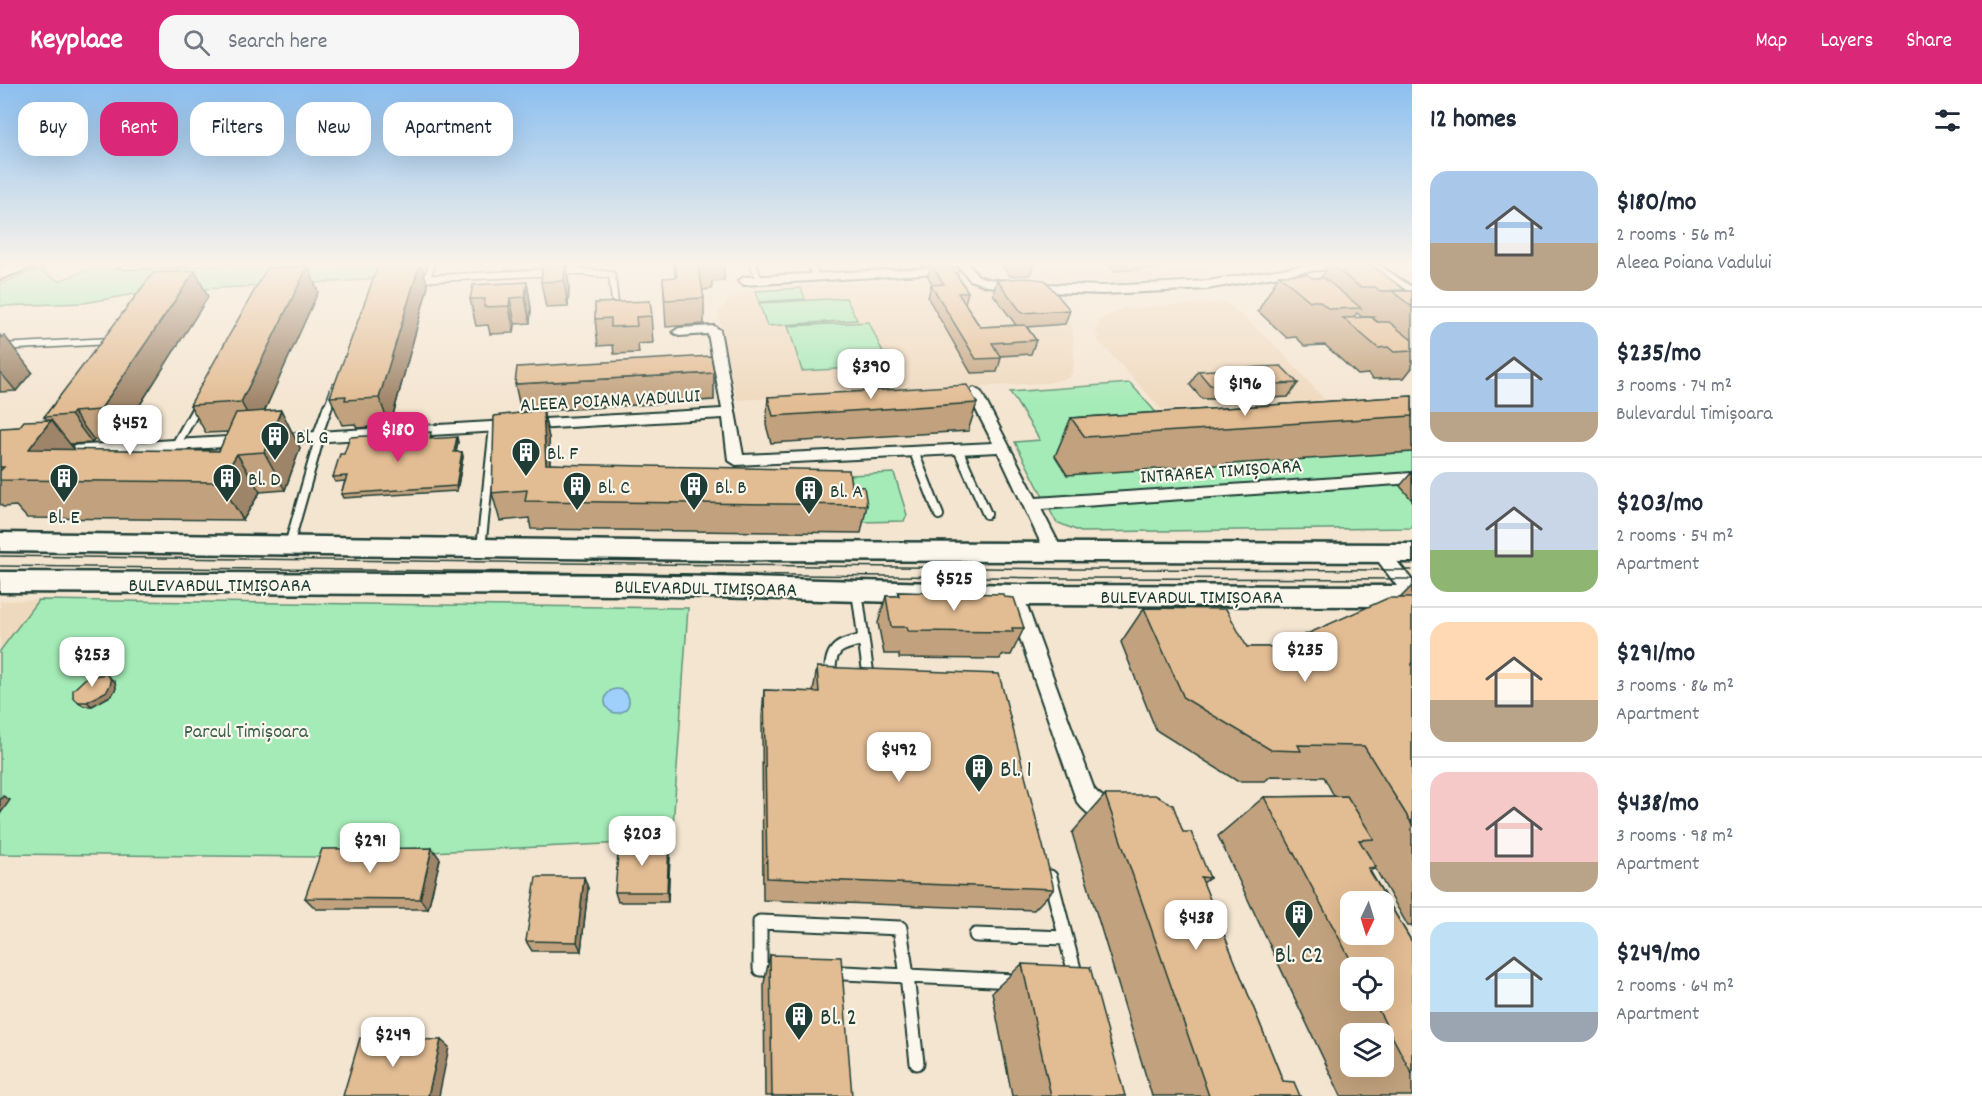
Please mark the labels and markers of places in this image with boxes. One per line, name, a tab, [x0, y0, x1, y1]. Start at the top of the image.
pin: $390	[835, 349, 907, 400]
pin: $196	[1209, 366, 1281, 417]
pin: $452	[94, 405, 166, 456]
pin: $180	[362, 412, 434, 463]
building icon: Bl. G	[259, 420, 291, 462]
place label: Bl. G	[296, 425, 328, 453]
building icon: Bl. F	[510, 436, 542, 478]
place label: Bl. F	[547, 441, 578, 469]
building icon: Bl. E	[48, 462, 80, 504]
building icon: Bl. D	[211, 462, 243, 504]
place label: Bl. D	[248, 467, 280, 495]
building icon: Bl. C	[561, 470, 593, 512]
building icon: Bl. B	[678, 470, 710, 512]
building icon: Bl. A	[793, 474, 825, 516]
place label: Bl. C	[598, 475, 630, 503]
place label: Bl. B	[715, 475, 747, 503]
place label: Bl. A	[830, 479, 863, 507]
place label: Bl. E	[48, 505, 80, 533]
pin: $525	[918, 561, 990, 612]
pin: $235	[1269, 632, 1341, 683]
pin: $253	[56, 637, 128, 688]
pin: $492	[863, 732, 935, 783]
building icon: Bl. 1	[963, 752, 995, 794]
place label: Bl. 1	[1000, 754, 1032, 788]
pin: $203	[606, 816, 678, 867]
pin: $291	[334, 823, 406, 874]
building icon: Bl. C2	[1283, 898, 1315, 940]
pin: $438	[1160, 900, 1232, 951]
place label: Bl. C2	[1275, 940, 1323, 974]
building icon: Bl. 2	[783, 1000, 815, 1042]
place label: Bl. 2	[820, 1002, 857, 1036]
pin: $249	[357, 1017, 429, 1068]

